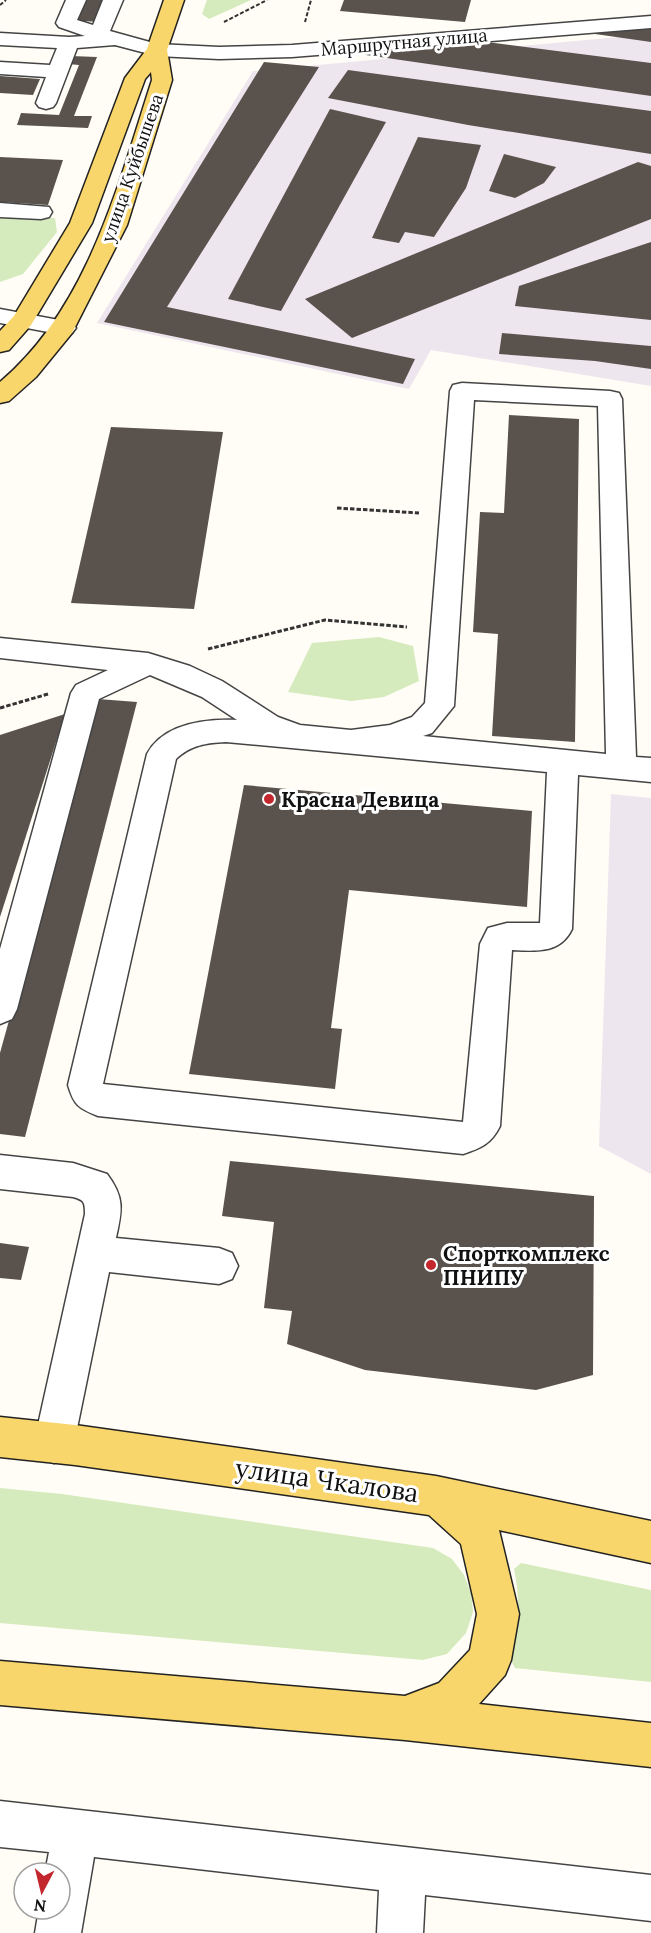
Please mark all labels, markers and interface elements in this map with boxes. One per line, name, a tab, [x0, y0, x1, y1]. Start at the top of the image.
street label: Маршрутная улица	[320, 23, 488, 61]
street label: улица Куйбышева	[96, 91, 168, 245]
place label: Красна Девица	[281, 786, 439, 813]
marker: Красна Девица	[262, 792, 276, 806]
place label: Спорткомплекс ПНИПУ	[443, 1240, 610, 1291]
marker: Спорткомплекс ПНИПУ	[424, 1258, 438, 1272]
street label: улица Чкалова	[233, 1451, 421, 1509]
north arrow	[12, 1861, 72, 1921]
text: N	[33, 1895, 48, 1917]

